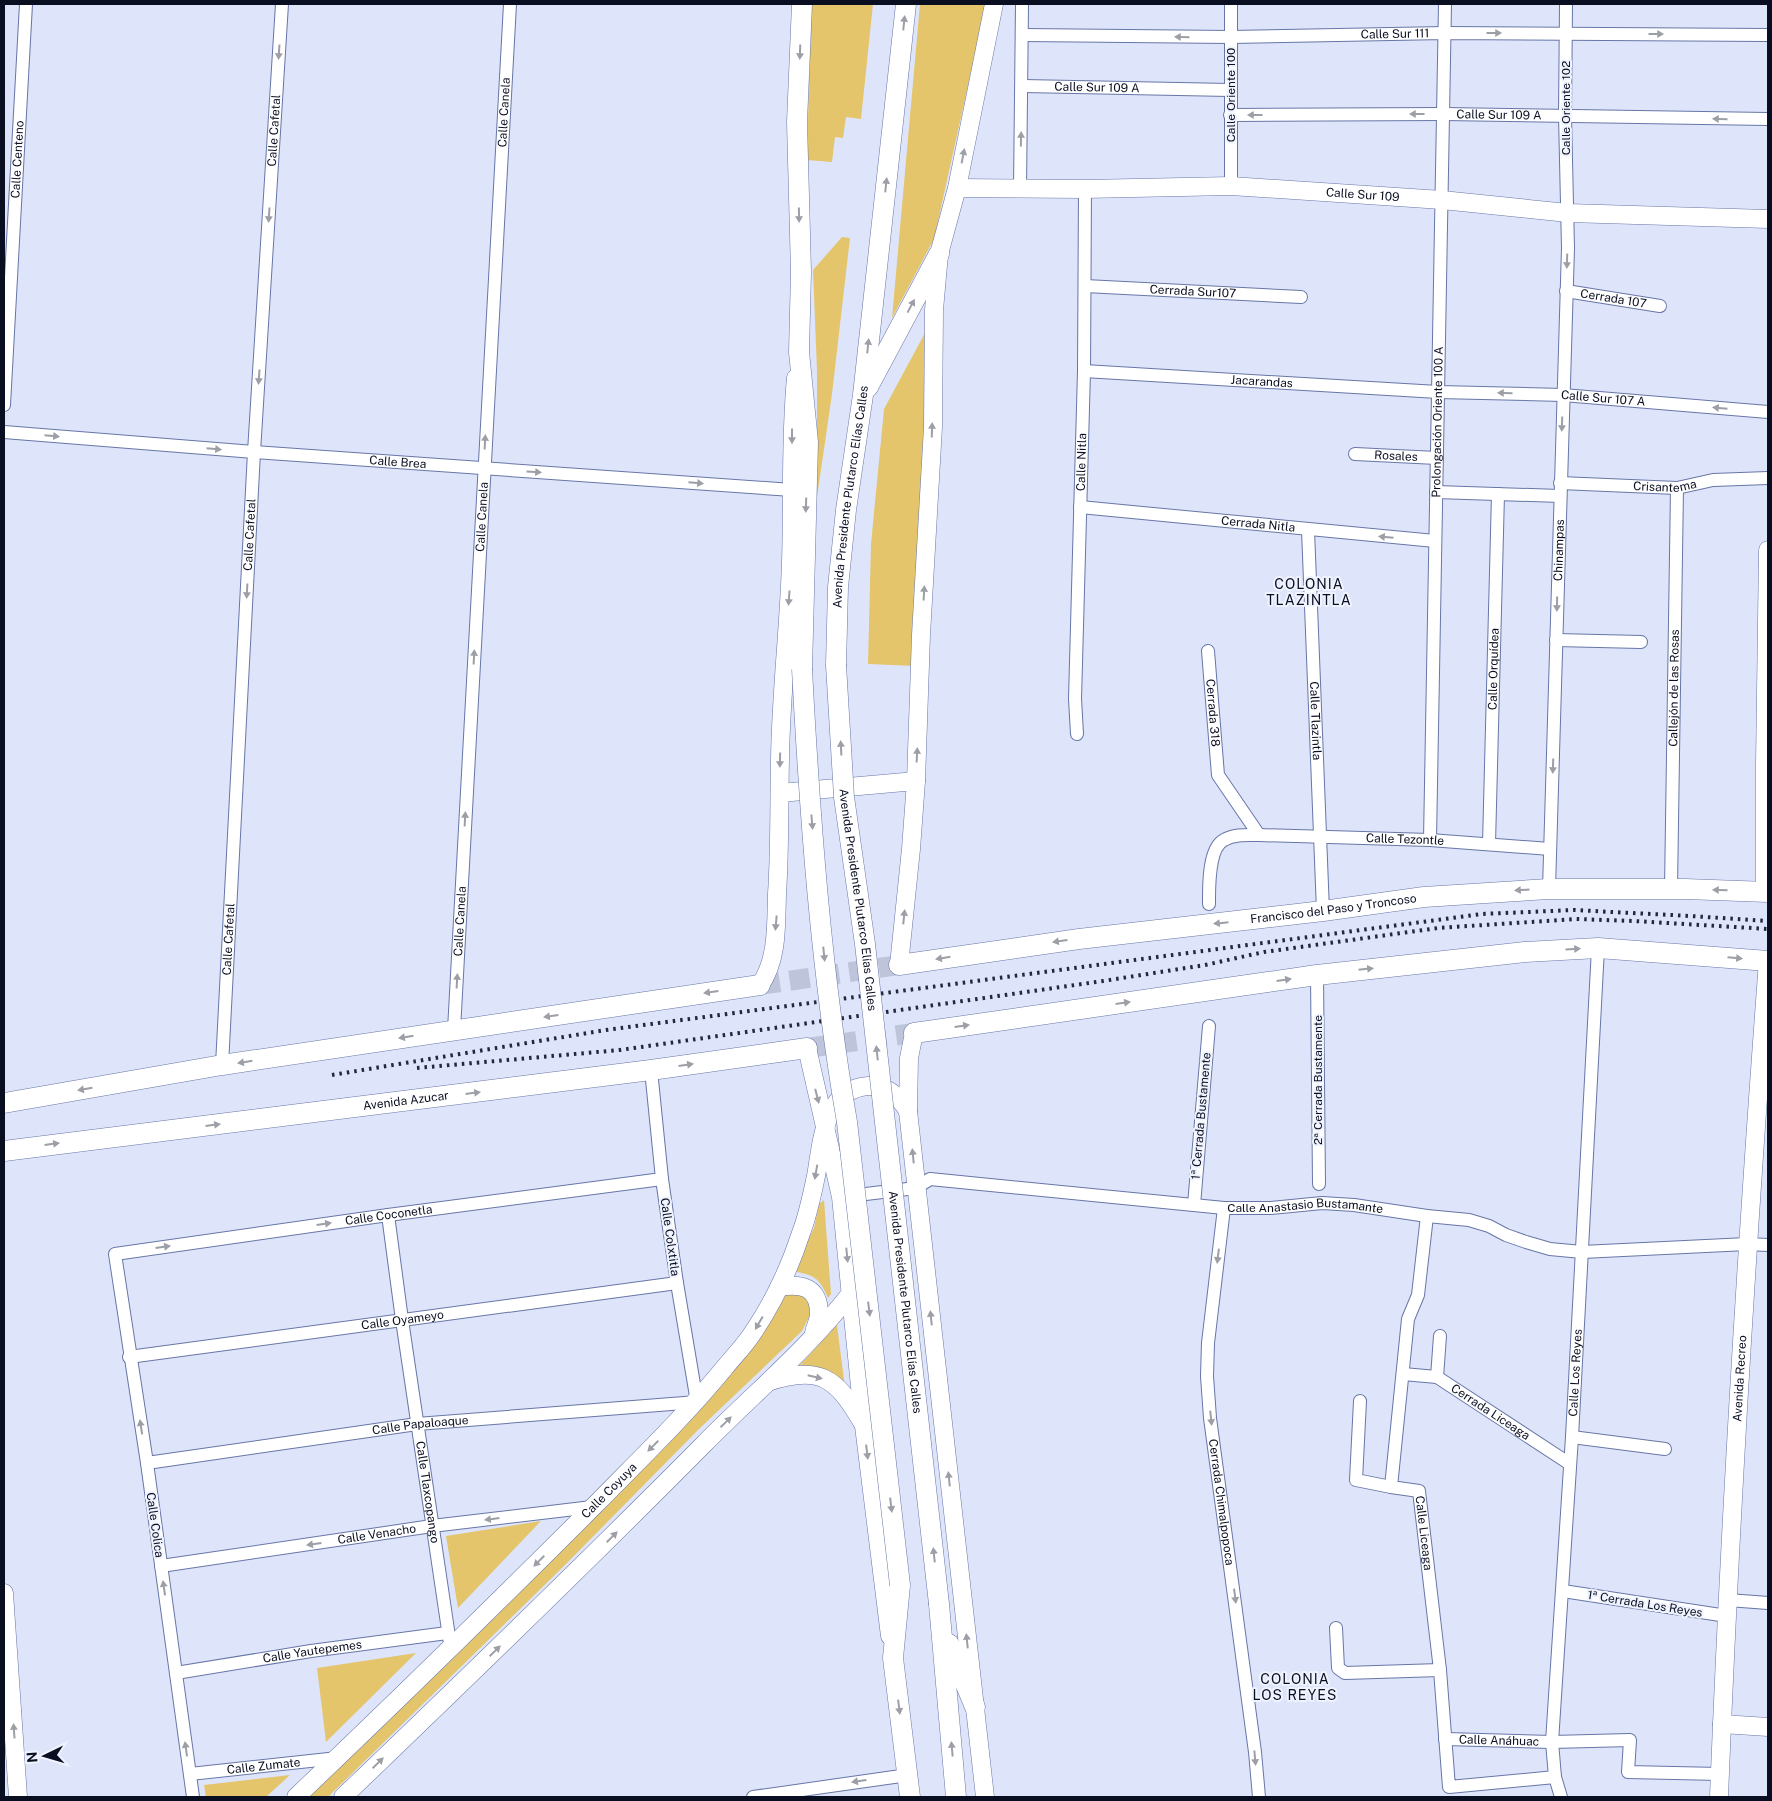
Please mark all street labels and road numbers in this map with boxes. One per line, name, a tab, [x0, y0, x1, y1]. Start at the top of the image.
street label: Calle Sur 111	[1360, 26, 1429, 42]
street label: Calle Oriente 100	[1224, 48, 1238, 142]
street label: Calle Oriente 102	[1559, 61, 1573, 155]
street label: Calle Canela	[495, 77, 513, 148]
street label: Calle Sur 109 A	[1054, 80, 1140, 95]
street label: Calle Cafetal	[265, 94, 283, 167]
street label: Calle Sur 109 A	[1456, 107, 1542, 123]
street label: Calle Centeno	[8, 120, 27, 199]
street label: Calle Sur 109	[1325, 185, 1400, 204]
street label: Cerrada Sur107	[1149, 282, 1236, 301]
street label: Cerrada 107	[1579, 286, 1648, 311]
street label: Prolongación Oriente 100 A	[1429, 346, 1446, 498]
street label: Jacarandas	[1230, 373, 1293, 390]
street label: Avenida Presidente Plutarco Elías Calles	[830, 385, 871, 608]
street label: Calle Sur 107 A	[1560, 388, 1646, 409]
street label: Calle Nitla	[1074, 433, 1089, 491]
street label: Rosales	[1374, 448, 1418, 464]
street label: Calle Brea	[369, 453, 427, 471]
street label: Crisantema	[1633, 477, 1698, 495]
street label: Calle Canela	[473, 481, 491, 552]
street label: Calle Cafetal	[241, 498, 259, 571]
street label: Cerrada Nitla	[1220, 514, 1296, 535]
street label: Chinampas	[1551, 519, 1567, 581]
street label: Calle Orquídea	[1485, 628, 1502, 710]
street label: Callejón de las Rosas	[1666, 629, 1682, 747]
street label: Cerrada 318	[1203, 678, 1223, 747]
street label: Calle Tlazintla	[1307, 681, 1324, 761]
street label: Avenida Presidente Plutarco Elías Calles	[837, 788, 879, 1012]
street label: Calle Tezontle	[1366, 831, 1445, 848]
street label: Calle Canela	[451, 886, 469, 957]
street label: Francisco del Paso y Troncoso	[1249, 891, 1418, 926]
street label: Calle Cafetal	[220, 902, 237, 976]
street label: 2ª Cerrada Bustamente	[1311, 1015, 1325, 1145]
street label: 1ª Cerrada Bustamente	[1188, 1052, 1214, 1180]
street label: Avenida Azucar	[362, 1088, 450, 1113]
street label: Avenida Presidente Plutarco Elías Calles	[886, 1190, 925, 1414]
street label: Calle Anastasio Bustamante	[1227, 1196, 1384, 1216]
street label: Calle Colxtitla	[658, 1197, 682, 1277]
street label: Calle Coconetla	[344, 1202, 433, 1228]
street label: Calle Oyameyo	[360, 1308, 445, 1333]
street label: Calle Los Reyes	[1566, 1329, 1585, 1417]
street label: Avenida Recreo	[1730, 1335, 1749, 1422]
street label: Cerrada Liceaga	[1448, 1381, 1533, 1443]
street label: Calle Papaloaque	[371, 1413, 469, 1437]
street label: Cerrada Chimalpopoca	[1206, 1438, 1237, 1566]
street label: Calle Tlaxcopango	[413, 1440, 442, 1544]
street label: Calle Coyuya	[579, 1460, 640, 1521]
street label: Calle Colica	[143, 1491, 167, 1559]
street label: Calle Liceaga	[1413, 1495, 1435, 1571]
street label: Calle Venacho	[337, 1521, 417, 1547]
street label: 1ª Cerrada Los Reyes	[1586, 1588, 1704, 1620]
street label: Calle Yautepemes	[262, 1637, 363, 1666]
street label: Calle Anáhuac	[1459, 1732, 1539, 1749]
street label: Calle Zumate	[226, 1755, 301, 1777]

